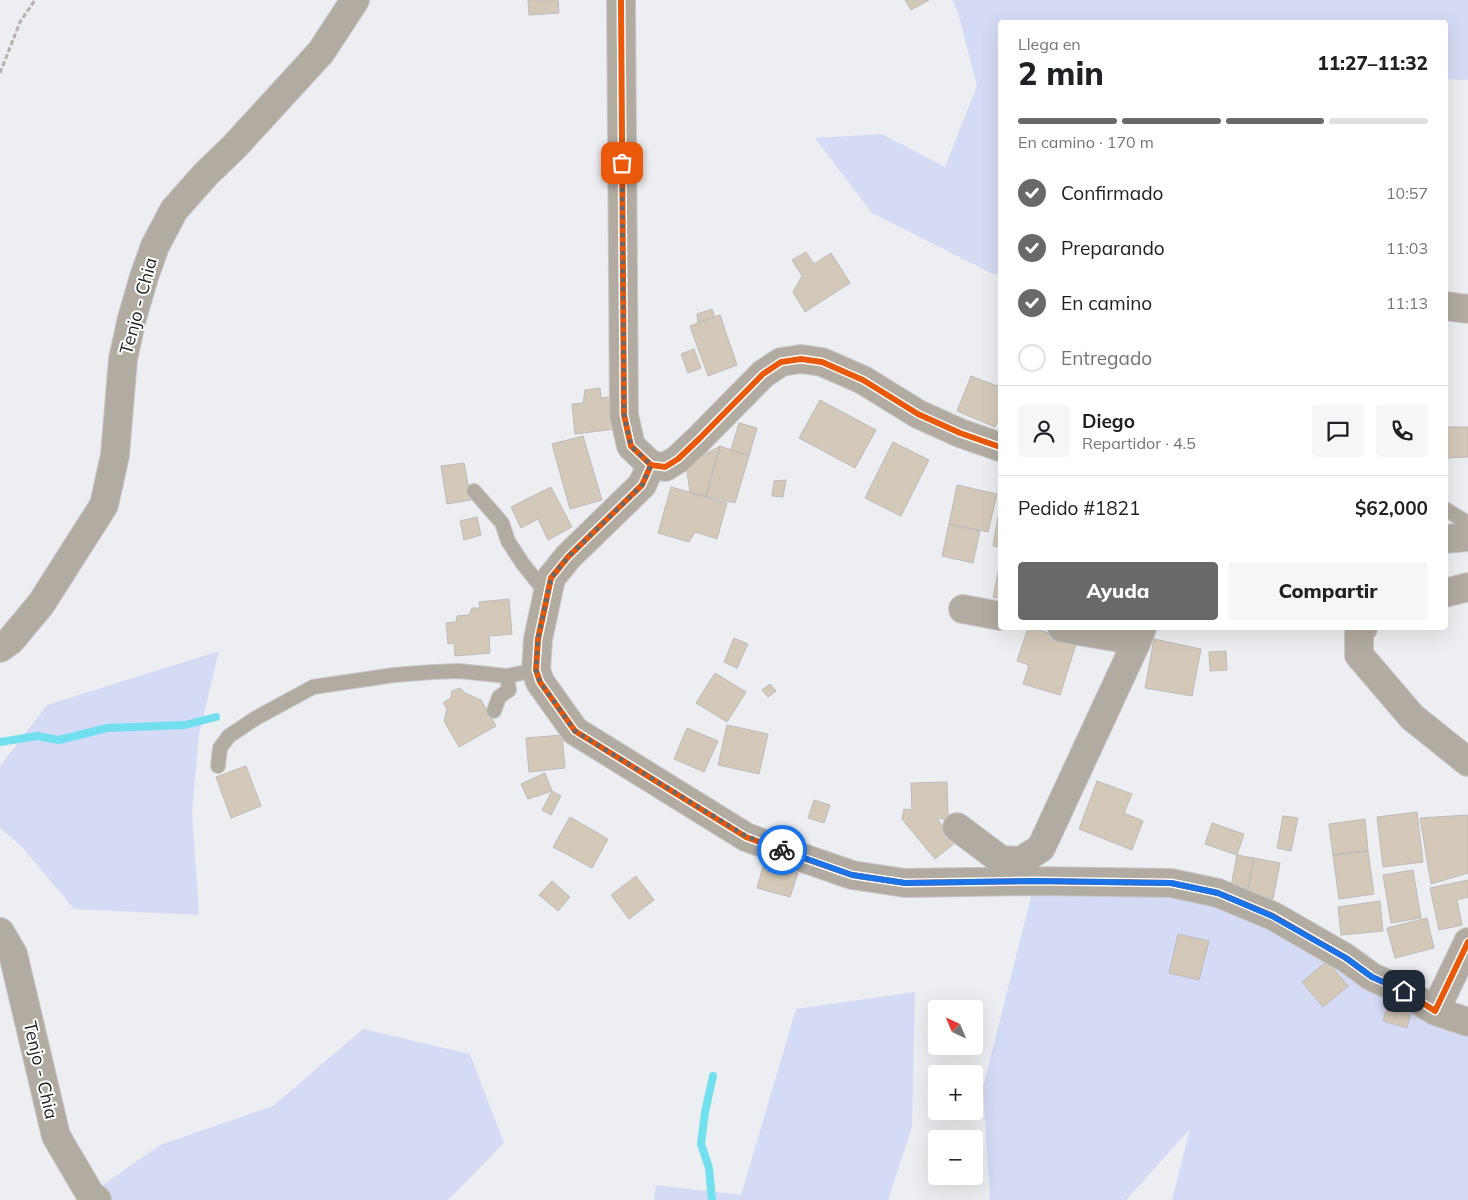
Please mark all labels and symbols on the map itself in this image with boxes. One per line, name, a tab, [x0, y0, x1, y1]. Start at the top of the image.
pin	[601, 142, 643, 184]
street label: Tenjo - Chia	[114, 255, 162, 357]
courier	[757, 825, 807, 875]
pin	[1383, 970, 1425, 1012]
north arrow	[928, 1000, 982, 1055]
street label: Tenjo - Chia	[19, 1019, 63, 1121]

